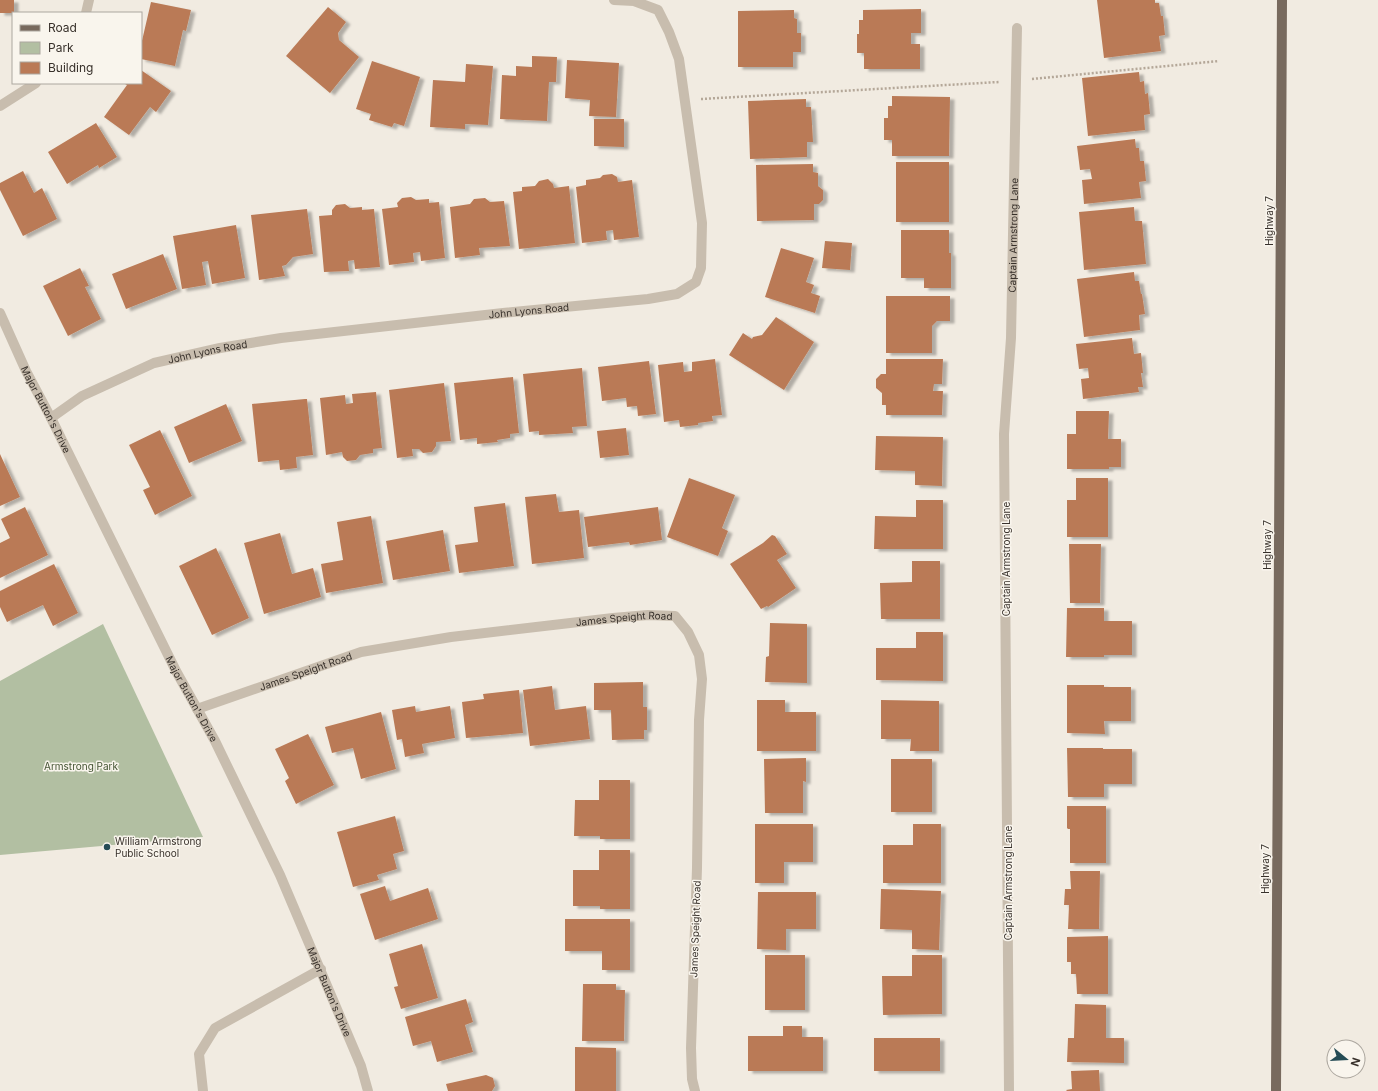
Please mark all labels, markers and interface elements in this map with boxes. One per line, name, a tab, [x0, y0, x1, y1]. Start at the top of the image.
legend	[12, 12, 142, 84]
text: Road	[48, 20, 77, 35]
text: Park	[48, 40, 74, 55]
text: Building	[48, 60, 93, 75]
street label: Captain Armstrong Lane	[1006, 178, 1020, 293]
street label: Highway 7	[1263, 196, 1275, 246]
street label: John Lyons Road	[488, 301, 570, 321]
street label: John Lyons Road	[167, 338, 248, 366]
street label: Major Button's Drive	[19, 364, 73, 455]
street label: Captain Armstrong Lane	[1000, 501, 1012, 616]
street label: Highway 7	[1261, 520, 1273, 570]
street label: James Speight Road	[575, 609, 673, 628]
street label: James Speight Road	[258, 650, 353, 693]
street label: Major Button's Drive	[163, 654, 220, 744]
park label: Armstrong Park	[44, 760, 119, 772]
street label: Captain Armstrong Lane	[1002, 825, 1014, 940]
place label: William Armstrong Public School	[115, 835, 202, 859]
marker: William Armstrong Public School	[102, 842, 112, 852]
street label: Highway 7	[1259, 844, 1271, 894]
street label: James Speight Road	[687, 880, 703, 978]
street label: Major Button's Drive	[305, 945, 354, 1039]
north arrow	[1326, 1039, 1366, 1079]
text: N	[1348, 1056, 1363, 1068]

